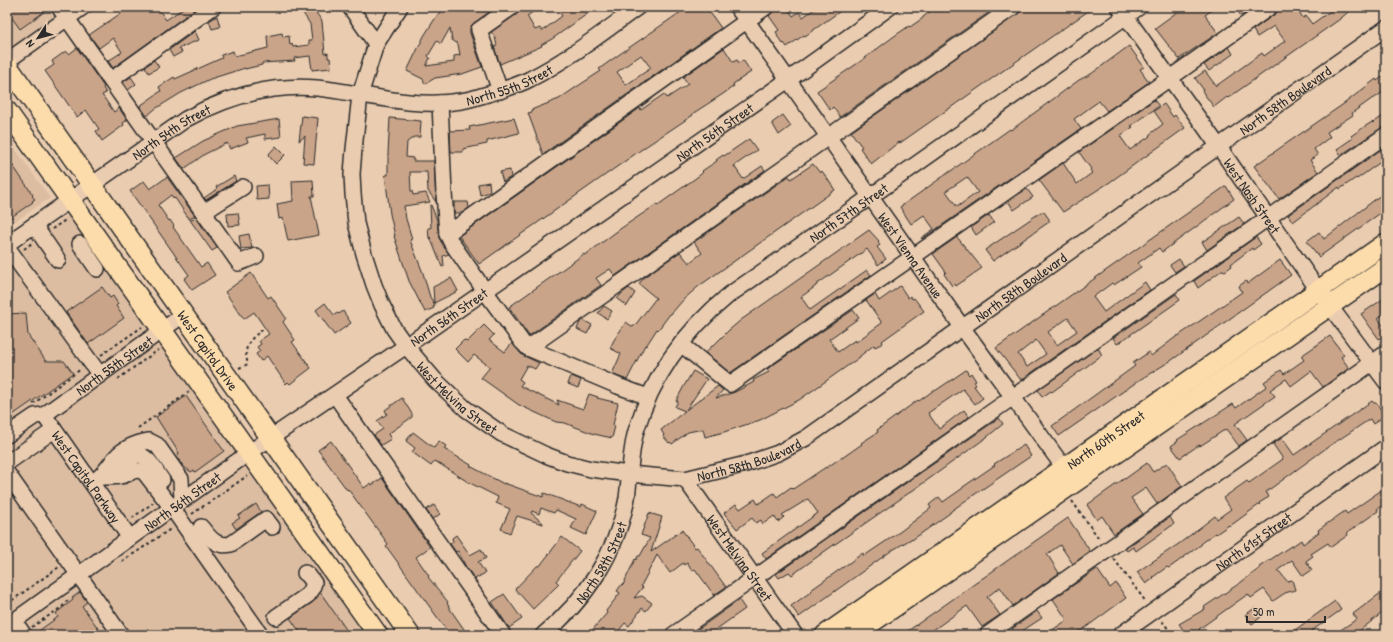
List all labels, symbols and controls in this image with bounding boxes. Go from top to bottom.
north arrow [18,18,58,58]
text: N [22,37,37,50]
street label: North 55th Street [464,59,556,109]
street label: North 58th Boulevard [1235,60,1335,139]
street label: North 56th Street [672,98,757,165]
street label: North 54th Street [128,99,213,164]
street label: West Nash Street [1220,154,1285,237]
street label: North 57th Street [805,178,891,246]
street label: West Vienna Avenue [874,208,948,302]
street label: North 58th Boulevard [970,247,1070,326]
street label: North 56th Street [406,283,491,350]
street label: West Capitol Drive [174,306,244,394]
street label: North 55th Street [71,330,156,399]
street label: West Melvina Street [413,357,502,438]
street label: North 60th Street [1063,405,1148,473]
street label: West Capitol Parkway [48,426,126,527]
street label: North 58th Boulevard [695,433,804,485]
street label: North 56th Street [139,467,224,535]
street label: North 61st Street [1211,507,1295,574]
street label: West Melvina Street [703,510,778,605]
street label: North 58th Street [570,519,630,607]
scale bar [1247,598,1325,624]
text: 50 m [1253,603,1274,620]

